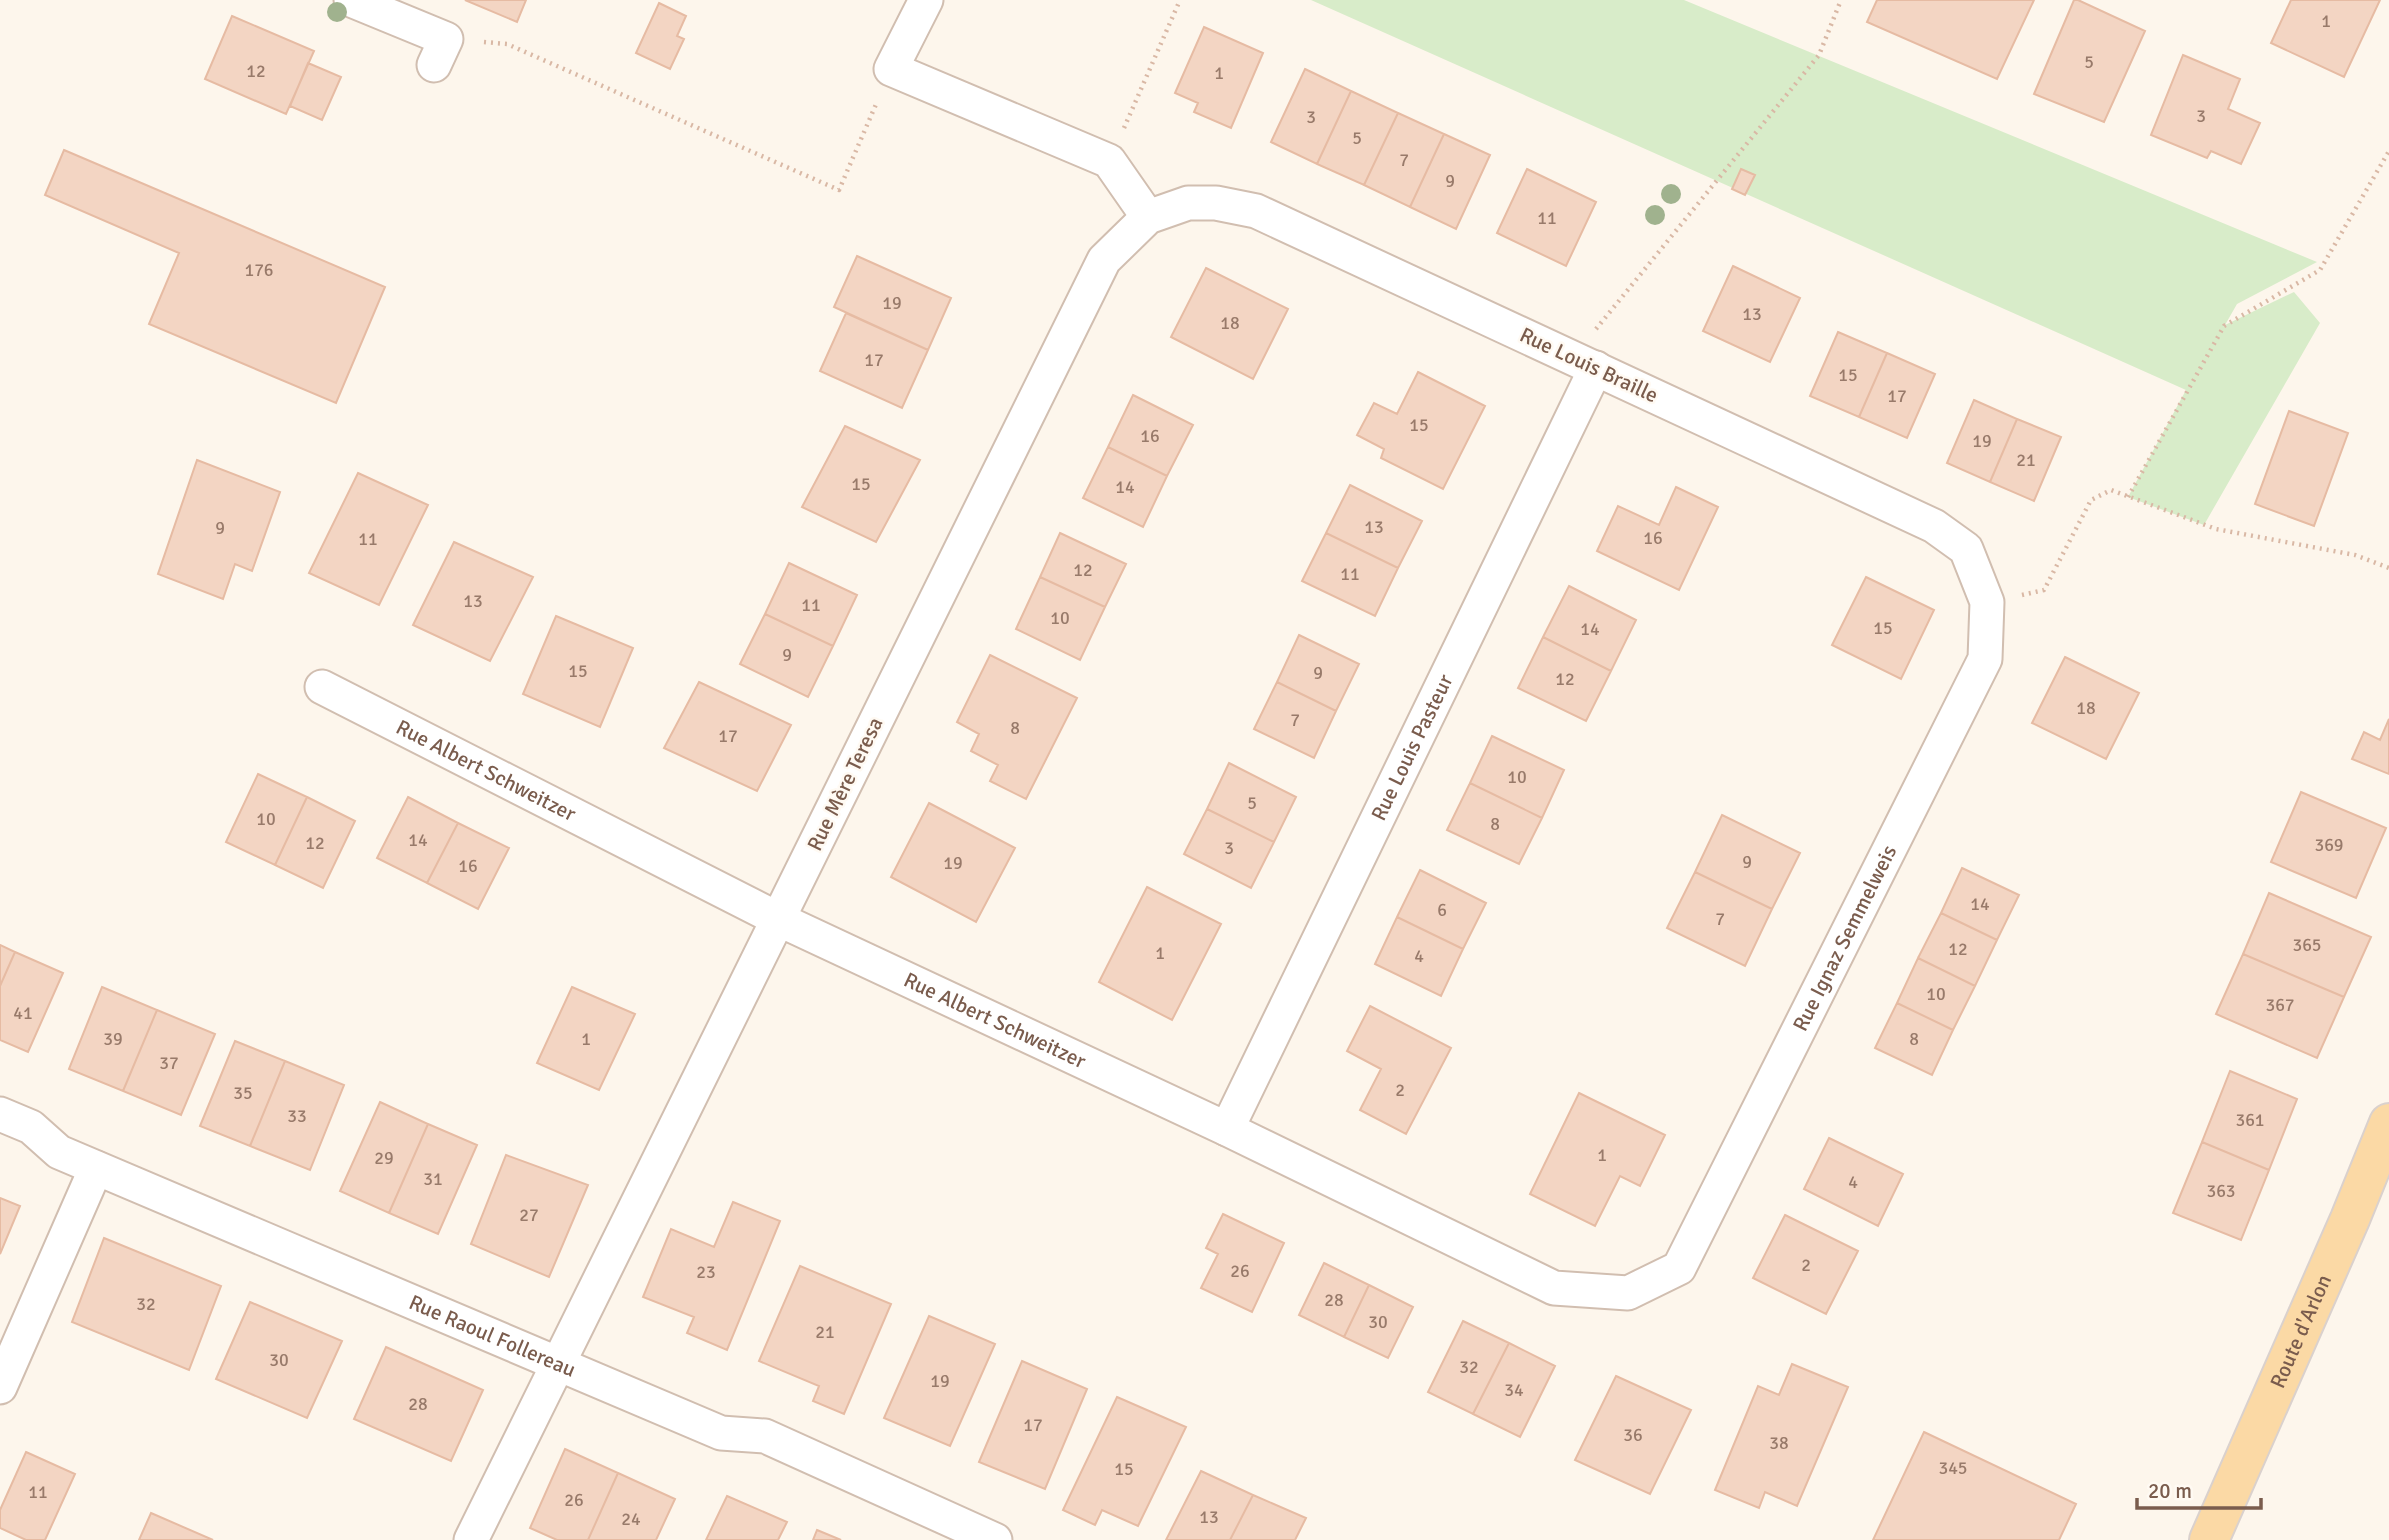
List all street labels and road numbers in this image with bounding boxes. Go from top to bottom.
street label: Rue Louis Braille [1516,322,1662,408]
street label: Rue Louis Pasteur [1366,670,1459,825]
street label: Rue Mère Teresa [801,713,889,855]
street label: Rue Albert Schweitzer [392,714,580,827]
street label: Rue Ignaz Semmelweis [1787,841,1902,1035]
street label: Rue Albert Schweitzer [900,967,1090,1074]
street label: Route d'Arlon [2264,1270,2337,1392]
street label: Rue Raoul Follereau [405,1289,580,1383]

